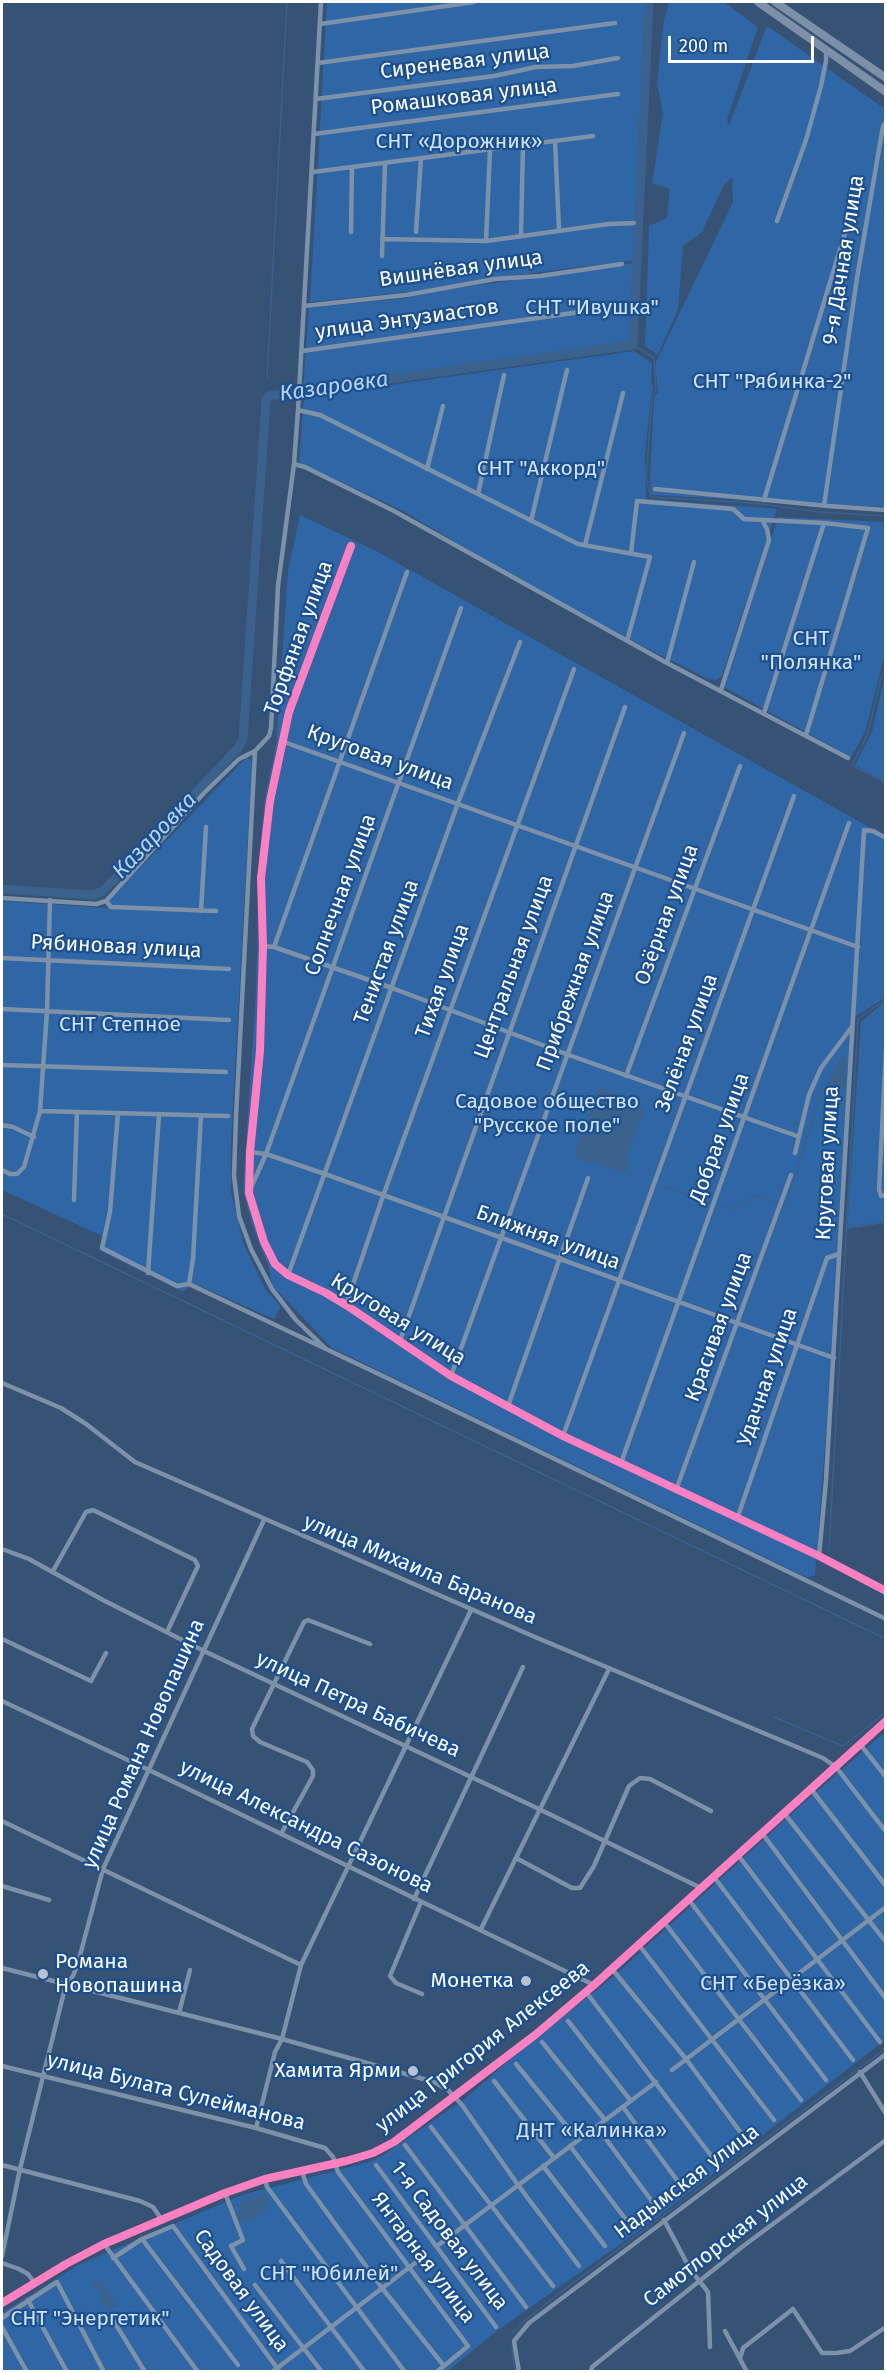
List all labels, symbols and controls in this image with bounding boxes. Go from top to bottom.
scale bar [671,24,816,62]
text: 200 m [679,35,728,57]
street label: Сиреневая улица [379,39,551,85]
street label: Ромашковая улица [369,73,559,121]
park label: СНТ «Дорожник» [375,129,543,155]
street label: 9-я Дачная улица [818,173,870,347]
street label: Вишнёвая улица [378,245,544,293]
street label: улица Энтузиастов [314,295,500,345]
park label: СНТ "Ивушка" [525,295,659,321]
water label: Казаровка [278,366,390,408]
park label: СНТ "Рябинка-2" [693,369,851,395]
park label: СНТ "Аккорд" [477,456,605,482]
street label: Торфяная улица [259,557,339,719]
park label: СНТ "Полянка" [761,626,861,676]
street label: Круговая улица [303,720,457,796]
water label: Казаровка [107,787,203,885]
street label: Солнечная улица [300,811,382,979]
street label: Озёрная улица [630,841,704,989]
street label: Центральная улица [469,872,559,1062]
street label: Тенистая улица [349,876,425,1028]
street label: Прибрежная улица [532,888,620,1074]
street label: Тихая улица [411,920,475,1042]
street label: Рябиновая улица [30,930,202,964]
street label: Зелёная улица [650,970,724,1116]
park label: СНТ Степное [59,1012,181,1038]
street label: Добрая улица [685,1070,755,1206]
street label: Круговая улица [811,1085,845,1241]
park label: Садовое общество "Русское поле" [455,1089,639,1139]
street label: Ближняя улица [473,1200,623,1276]
street label: Красивая улица [680,1249,758,1405]
street label: Круговая улица [326,1268,470,1372]
street label: Удачная улица [733,1305,803,1449]
street label: улица Михаила Баранова [300,1509,540,1631]
street label: улица Романа Новопашина [77,1615,211,1873]
street label: улица Петра Бабичева [252,1647,464,1763]
street label: улица Александра Сазонова [175,1755,437,1899]
place label: Романа Новопашина [55,1949,183,1999]
street label: улица Григория Алексеева [371,1956,595,2138]
marker: Романа Новопашина [36,1967,50,1981]
place label: Монетка [431,1968,514,1994]
park label: СНТ «Берёзка» [700,1971,846,1997]
marker: Монетка [519,1974,533,1988]
street label: улица Булата Сулейманова [44,2048,308,2136]
place label: Хамита Ярми [274,2058,401,2084]
marker: Хамита Ярми [406,2064,420,2078]
park label: ДНТ «Калинка» [517,2118,667,2144]
street label: Надымская улица [610,2119,764,2245]
street label: 1-я Садовая улица [385,2157,513,2315]
street label: Самотлорская улица [639,2169,813,2313]
street label: Янтарная улица [366,2188,480,2328]
street label: Садовая улица [188,2225,294,2357]
park label: СНТ "Юбилей" [260,2261,398,2287]
park label: СНТ "Энергетик" [10,2306,170,2332]

